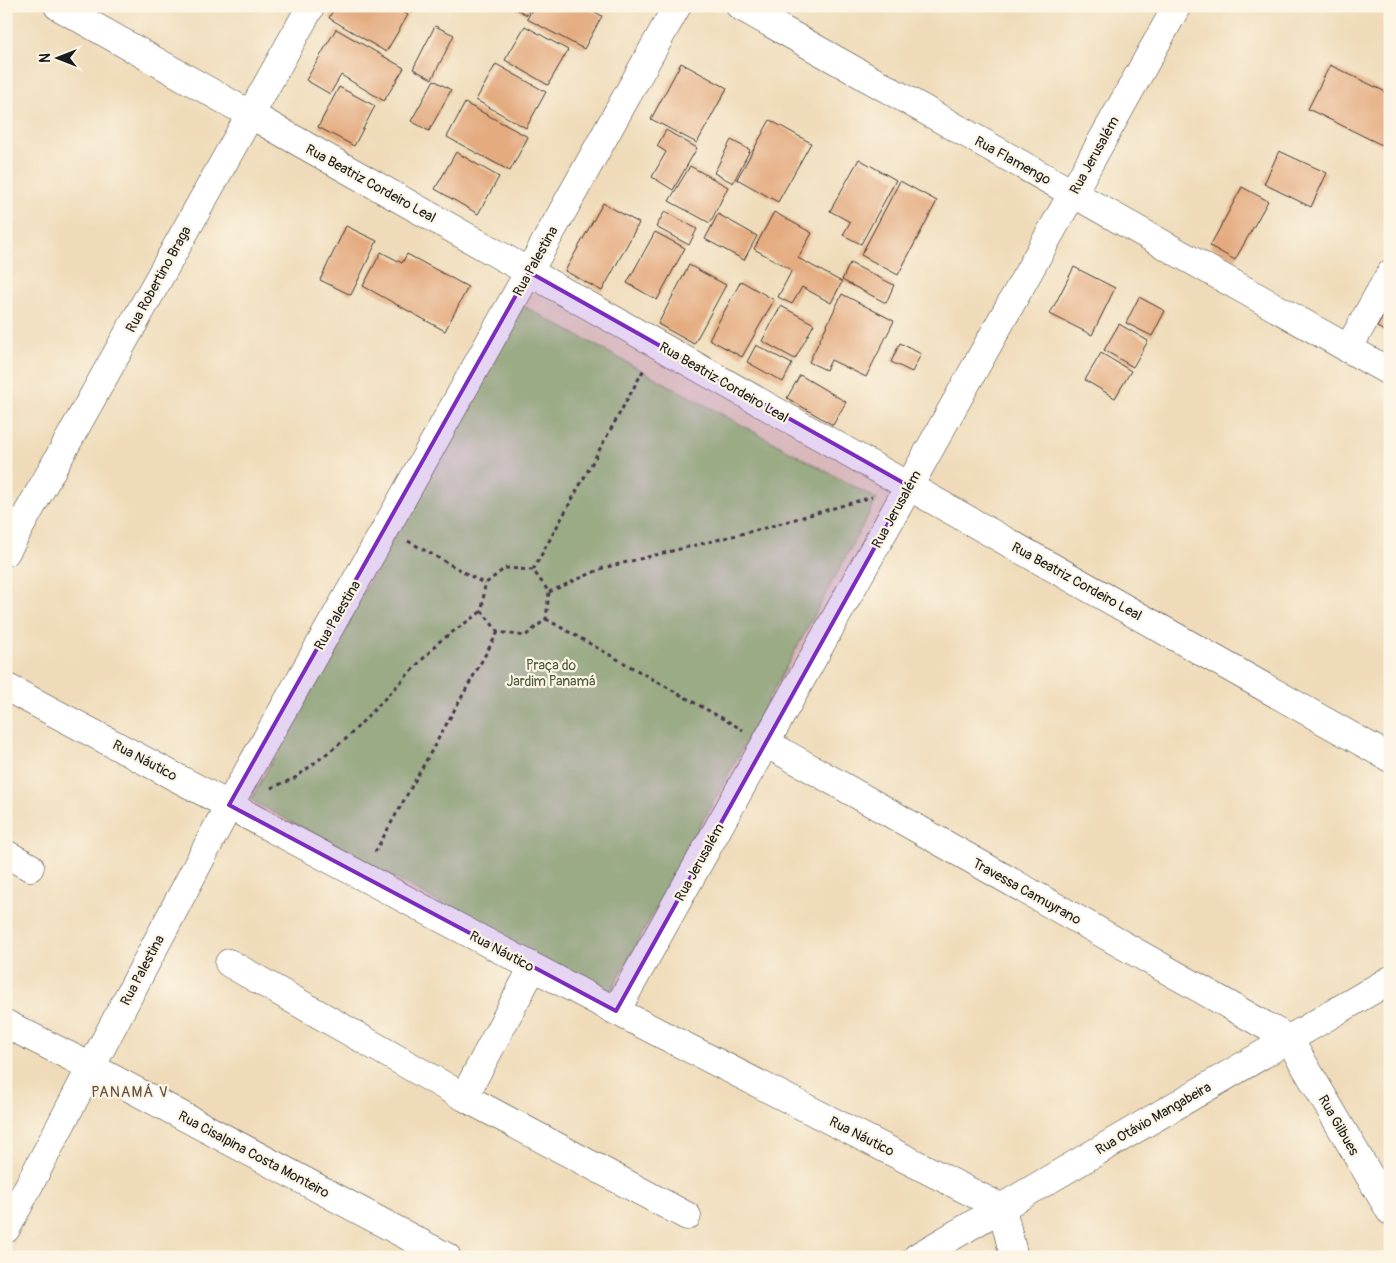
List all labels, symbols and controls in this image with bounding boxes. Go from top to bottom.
north arrow [32,32,82,82]
text: N [37,53,54,63]
street label: Rua Jerusalém [1066,113,1123,197]
street label: Rua Flamengo [972,133,1054,189]
street label: Rua Beatriz Cordeiro Leal [303,141,439,226]
street label: Rua Robertino Braga [122,223,195,335]
street label: Rua Palestina [509,223,562,299]
street label: Rua Beatriz Cordeiro Leal [656,339,791,426]
street label: Rua Jerusalém [868,467,925,551]
street label: Rua Beatriz Cordeiro Leal [1009,539,1145,624]
street label: Rua Palestina [311,578,364,653]
park label: Praça do Jardim Panamá [506,657,596,690]
street label: Rua Náutico [110,736,180,785]
street label: Rua Jerusalém [671,820,728,904]
street label: Travessa Camuyrano [969,855,1084,929]
street label: Rua Náutico [467,927,537,976]
street label: Rua Palestina [117,932,168,1008]
street label: Rua Otávio Mangabeira [1092,1078,1214,1158]
district label: PANAMÁ V [91,1083,169,1102]
street label: Rua Gilbues [1314,1092,1363,1159]
street label: Rua Cisalpina Costa Monteiro [175,1107,333,1202]
street label: Rua Náutico [826,1113,897,1160]

